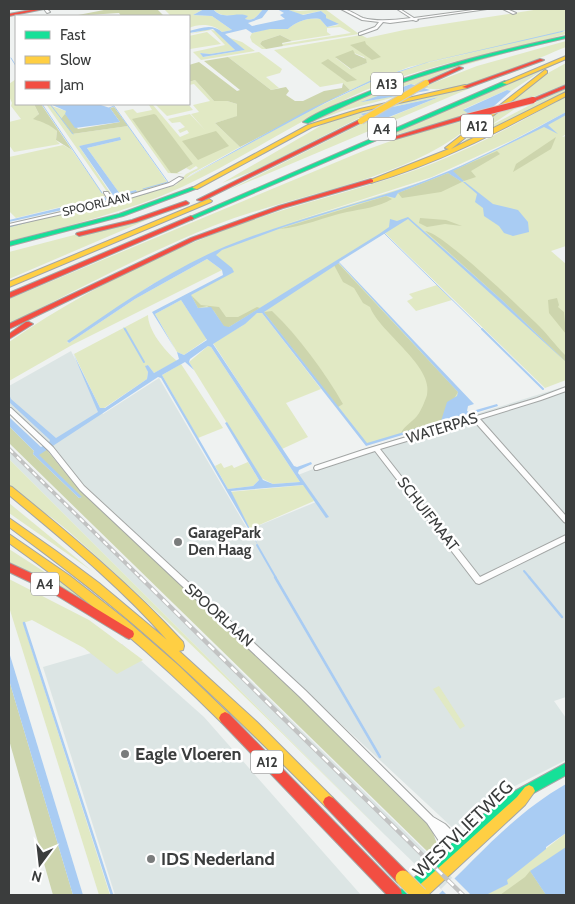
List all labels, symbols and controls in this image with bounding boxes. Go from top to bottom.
legend [15,15,190,105]
text: Fast [60,26,85,44]
text: Slow [60,51,91,69]
road number: A13 [371,72,403,96]
text: Jam [59,76,84,94]
road number: A12 [461,114,493,138]
road number: A4 [368,118,396,140]
street label: SPOORLAAN [61,189,131,219]
street label: WATERPAS [404,409,480,447]
street label: SCHUIFMAAT [394,474,462,554]
place label: GaragePark Den Haag [188,524,262,559]
marker: GaragePark Den Haag [172,536,184,548]
road number: A4 [31,572,59,596]
street label: SPOORLAAN [181,580,257,650]
place label: Eagle Vloeren [135,743,241,765]
marker: Eagle Vloeren [119,748,131,760]
road number: A12 [251,750,283,774]
street label: WESTVLIETWEG [409,776,517,882]
north arrow [15,839,65,889]
place label: IDS Nederland [161,848,275,870]
marker: IDS Nederland [145,853,157,865]
text: N [30,867,44,887]

